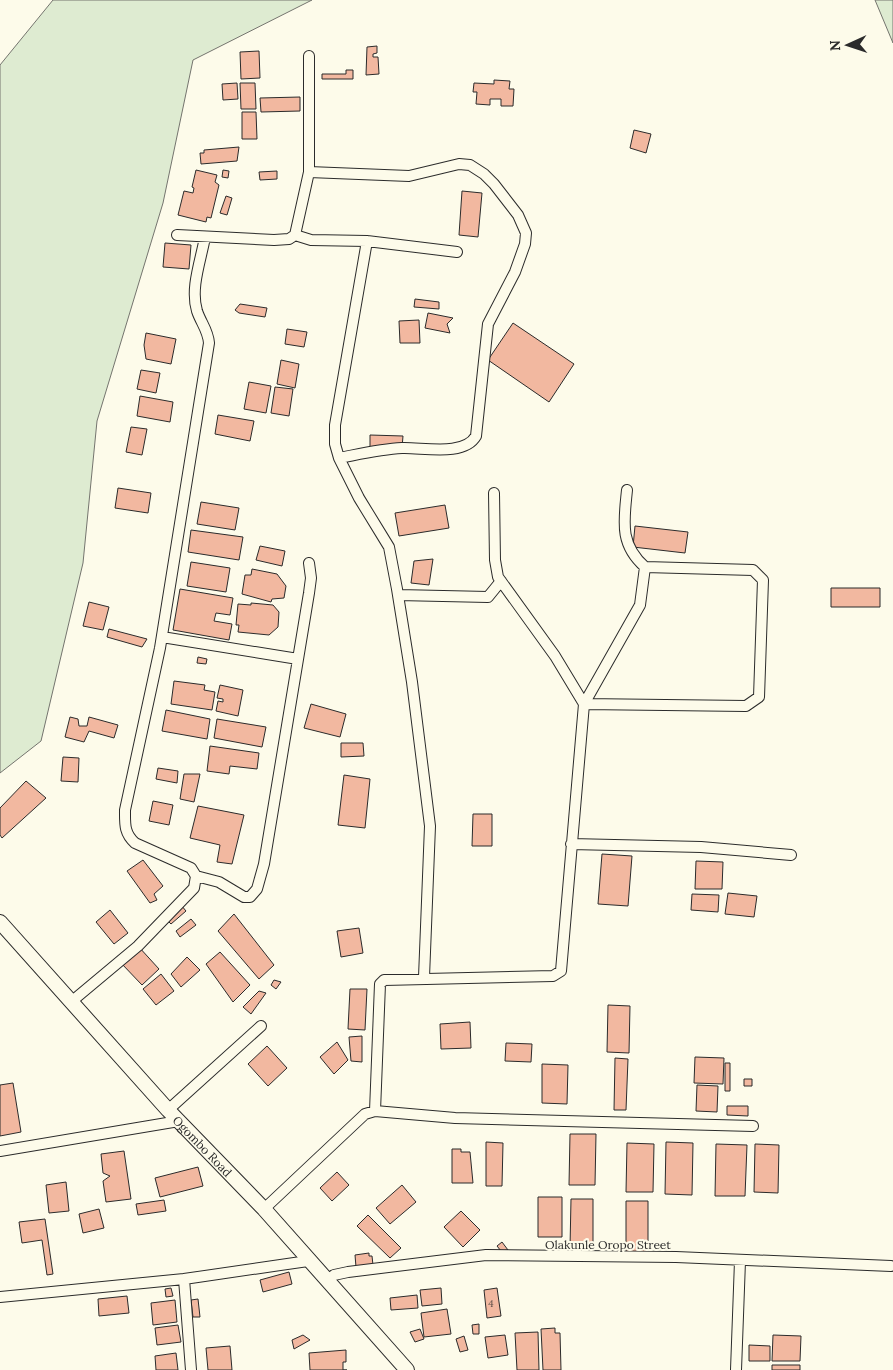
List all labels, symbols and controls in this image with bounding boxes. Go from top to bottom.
north arrow [823,20,873,70]
text: N [826,40,844,52]
street label: Ogombo Road [170,1112,236,1179]
street label: Olakunle Oropo Street [545,1237,671,1252]
house number: 4 [488,1297,494,1310]

